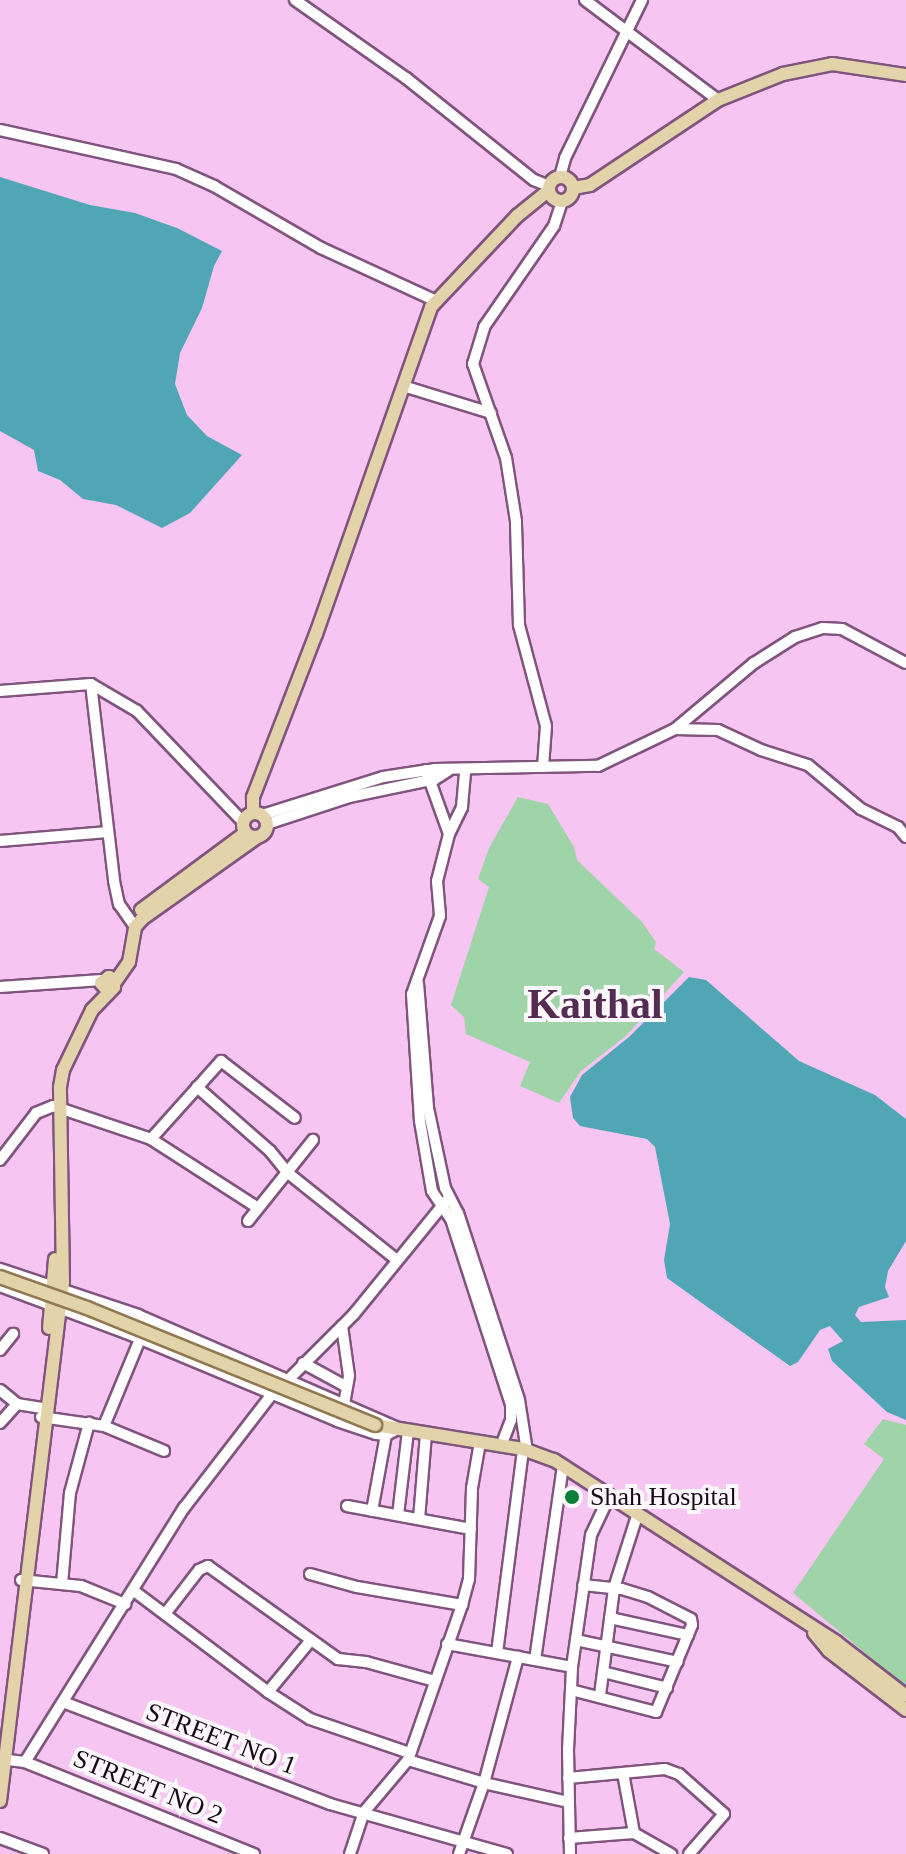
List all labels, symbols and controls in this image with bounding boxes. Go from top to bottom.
district label: Kaithal [527,979,663,1029]
place label: Shah Hospital [590,1481,737,1513]
marker: Shah Hospital [561,1486,583,1508]
street label: STREET NO 1 [141,1696,301,1782]
street label: STREET NO 2 [68,1743,228,1831]

